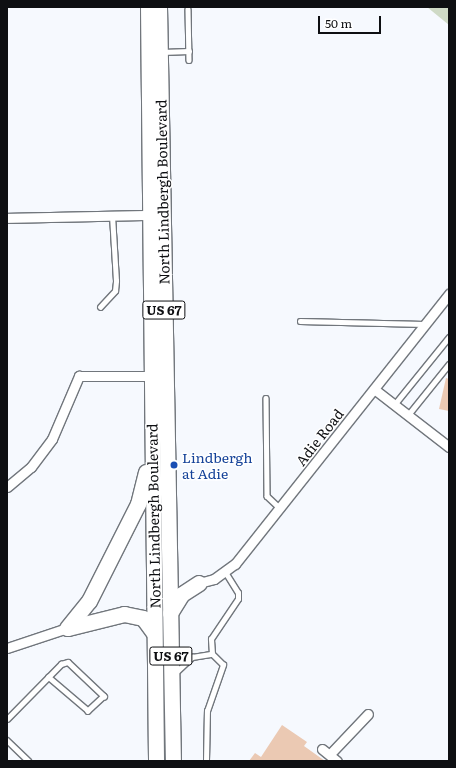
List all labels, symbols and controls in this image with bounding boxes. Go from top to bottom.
scale bar [320,8,383,34]
text: 50 m [325,14,352,32]
street label: North Lindbergh Boulevard [152,99,172,285]
road number: US 67 [142,299,186,321]
street label: Adie Road [292,405,346,469]
street label: North Lindbergh Boulevard [143,423,163,609]
place label: Lindbergh at Adie [182,449,253,482]
marker: Lindbergh at Adie [169,460,179,470]
road number: US 67 [149,645,193,667]

